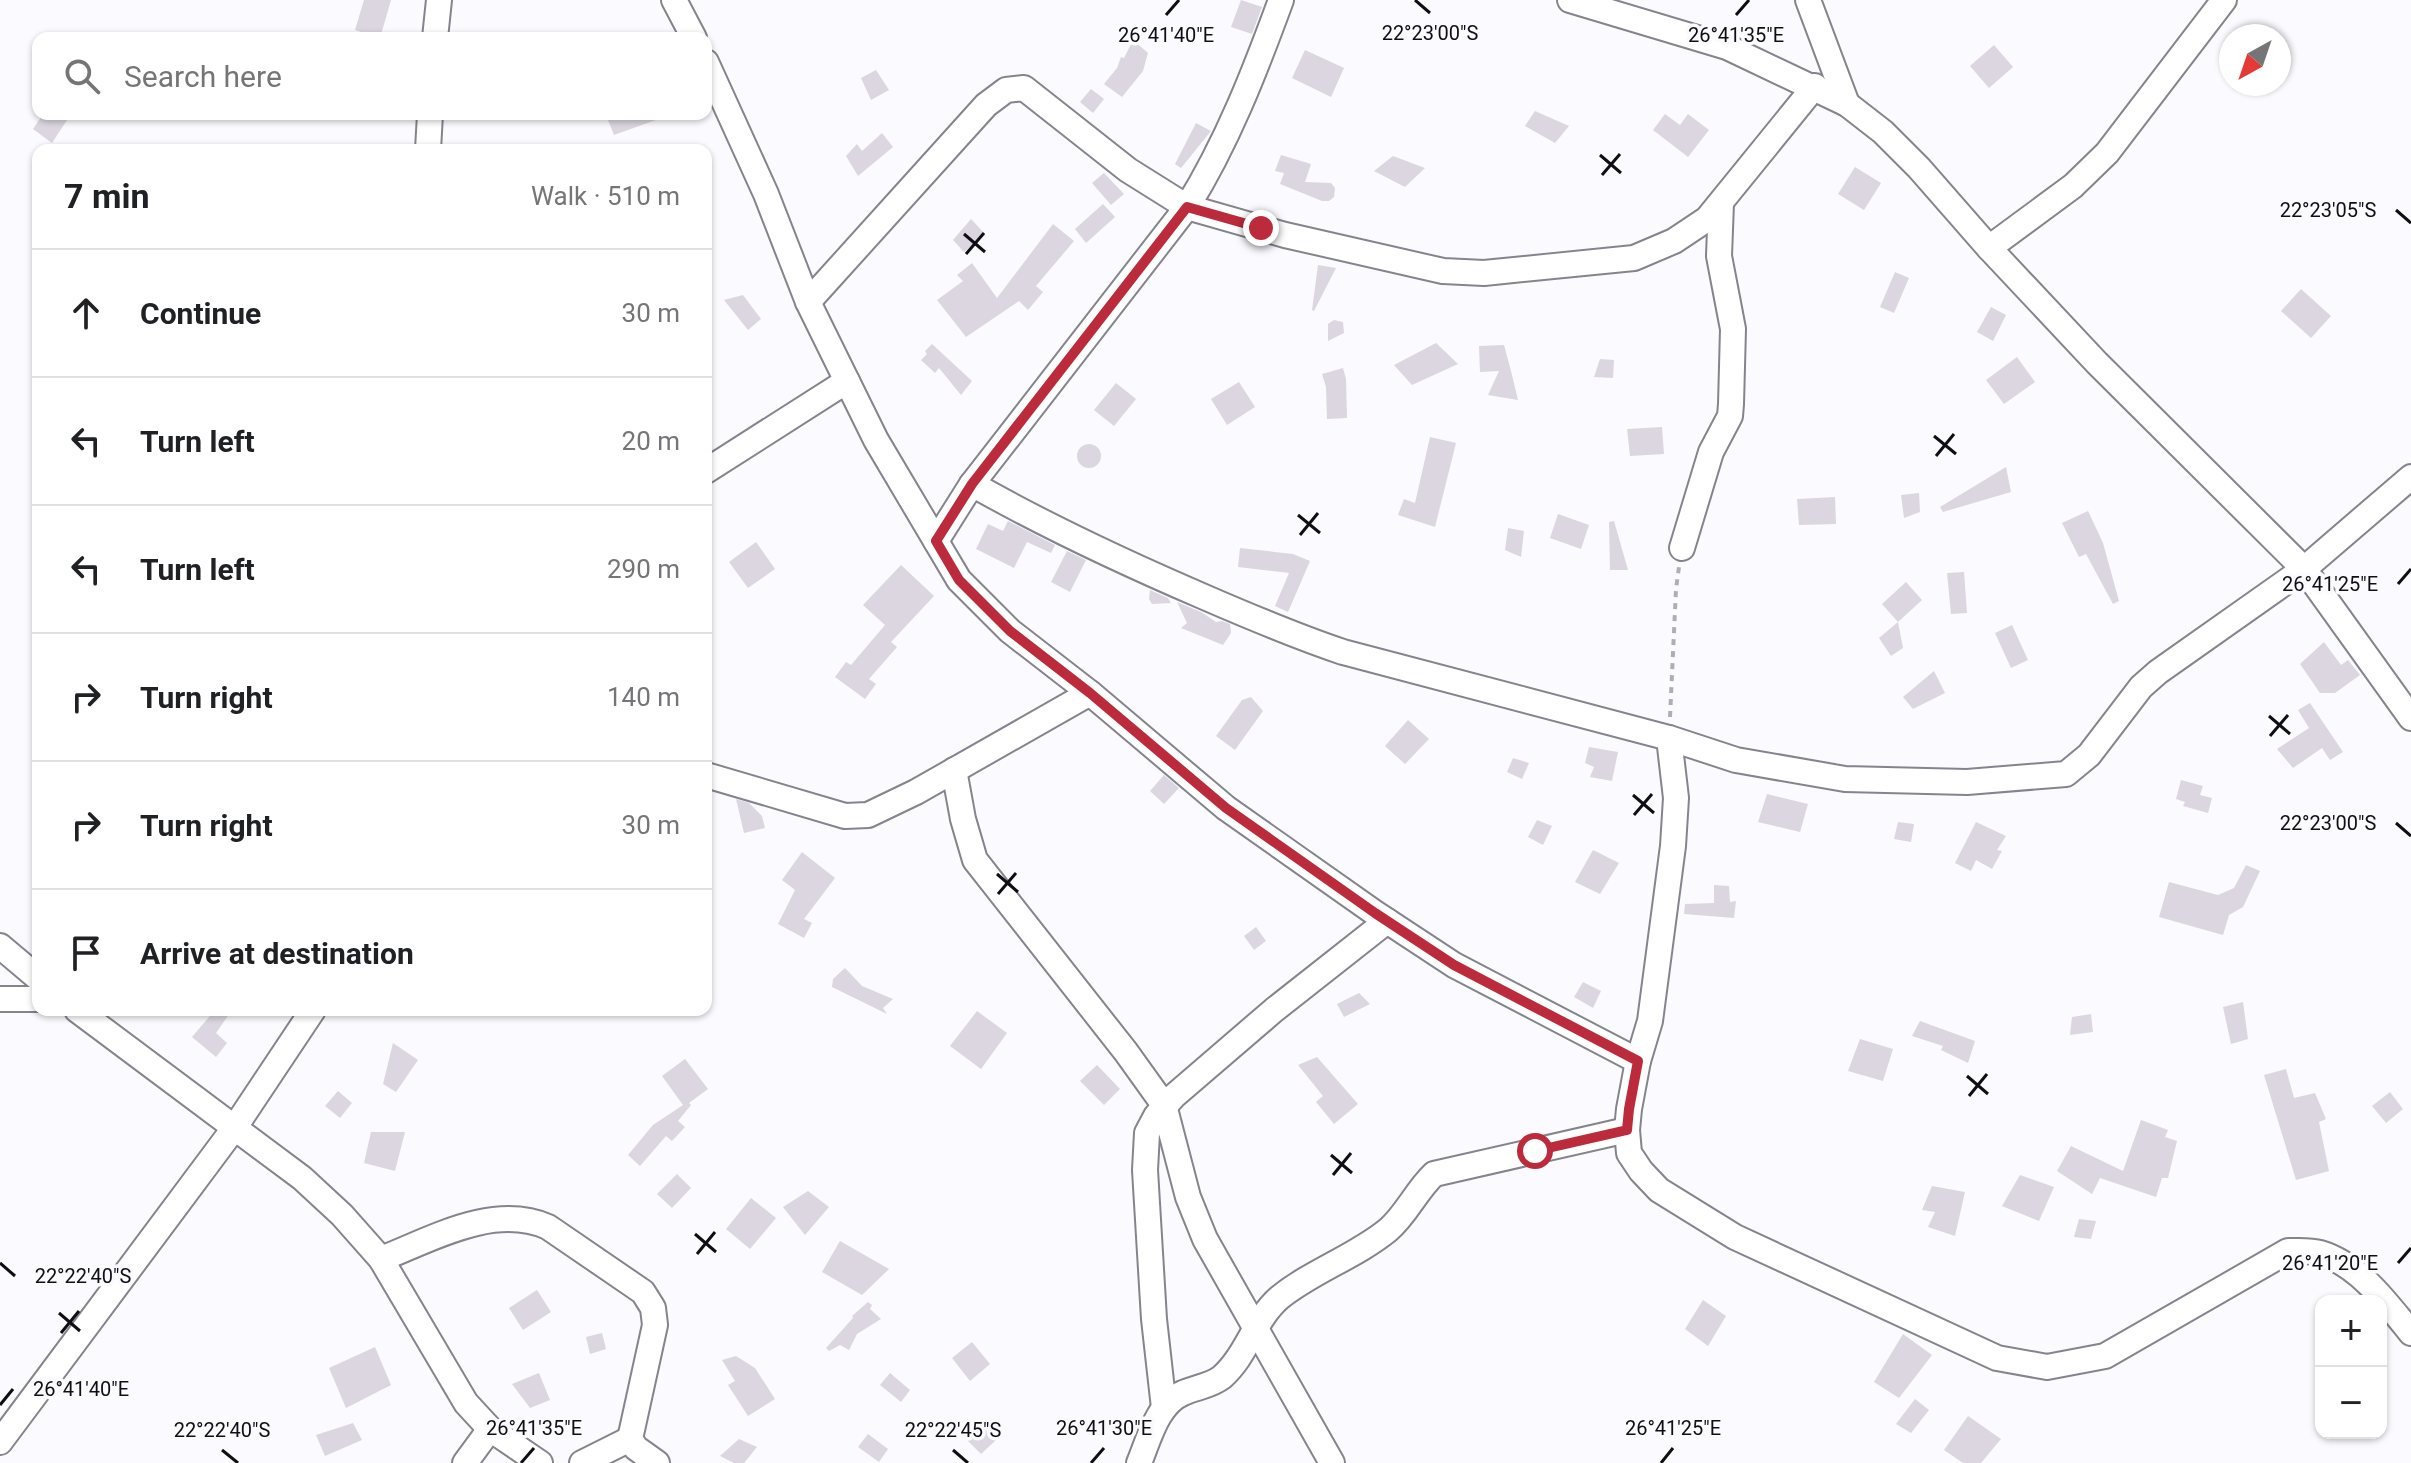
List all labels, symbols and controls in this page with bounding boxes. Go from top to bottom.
text: 22°23'00"S [1382,21,1478,45]
text: 26°41'40"E [1118,23,1214,47]
text: 26°41'35"E [1688,23,1784,47]
north arrow [2219,24,2291,96]
search box [32,32,712,120]
icon: search [60,54,104,98]
text: Search here [124,59,282,94]
text: 7 min [64,176,149,216]
text: Walk · 510 m [531,181,680,211]
text: 22°23'05"S [2280,198,2376,222]
route end [1243,210,1279,246]
icon: ahead [64,291,108,335]
text: Continue [140,296,261,331]
text: 30 m [622,298,680,328]
icon: left [64,419,108,463]
text: Turn left [140,424,255,459]
text: 20 m [622,426,680,456]
icon: left [64,547,108,591]
text: Turn left [140,552,255,587]
text: 290 m [607,554,680,584]
text: 26°41'25"E [2282,572,2378,596]
icon: right [64,675,108,719]
text: Turn right [140,680,273,715]
text: 140 m [607,682,680,712]
icon: right [64,803,108,847]
text: Turn right [140,808,273,843]
text: 30 m [622,810,680,840]
text: 22°23'00"S [2280,811,2376,835]
icon: arrive [64,931,108,975]
text: Arrive at destination [140,936,414,971]
route start [1517,1133,1553,1169]
text: 26°41'20"E [2282,1251,2378,1275]
text: 22°22'40"S [35,1264,131,1288]
map controls [2315,1295,2387,1439]
button: + [2315,1295,2387,1367]
button: − [2315,1367,2387,1439]
text: 26°41'40"E [33,1377,129,1401]
text: 26°41'35"E [486,1416,582,1440]
text: 26°41'30"E [1056,1416,1152,1440]
text: 26°41'25"E [1625,1416,1721,1440]
text: 22°22'40"S [174,1418,270,1442]
text: 22°22'45"S [905,1418,1001,1442]

